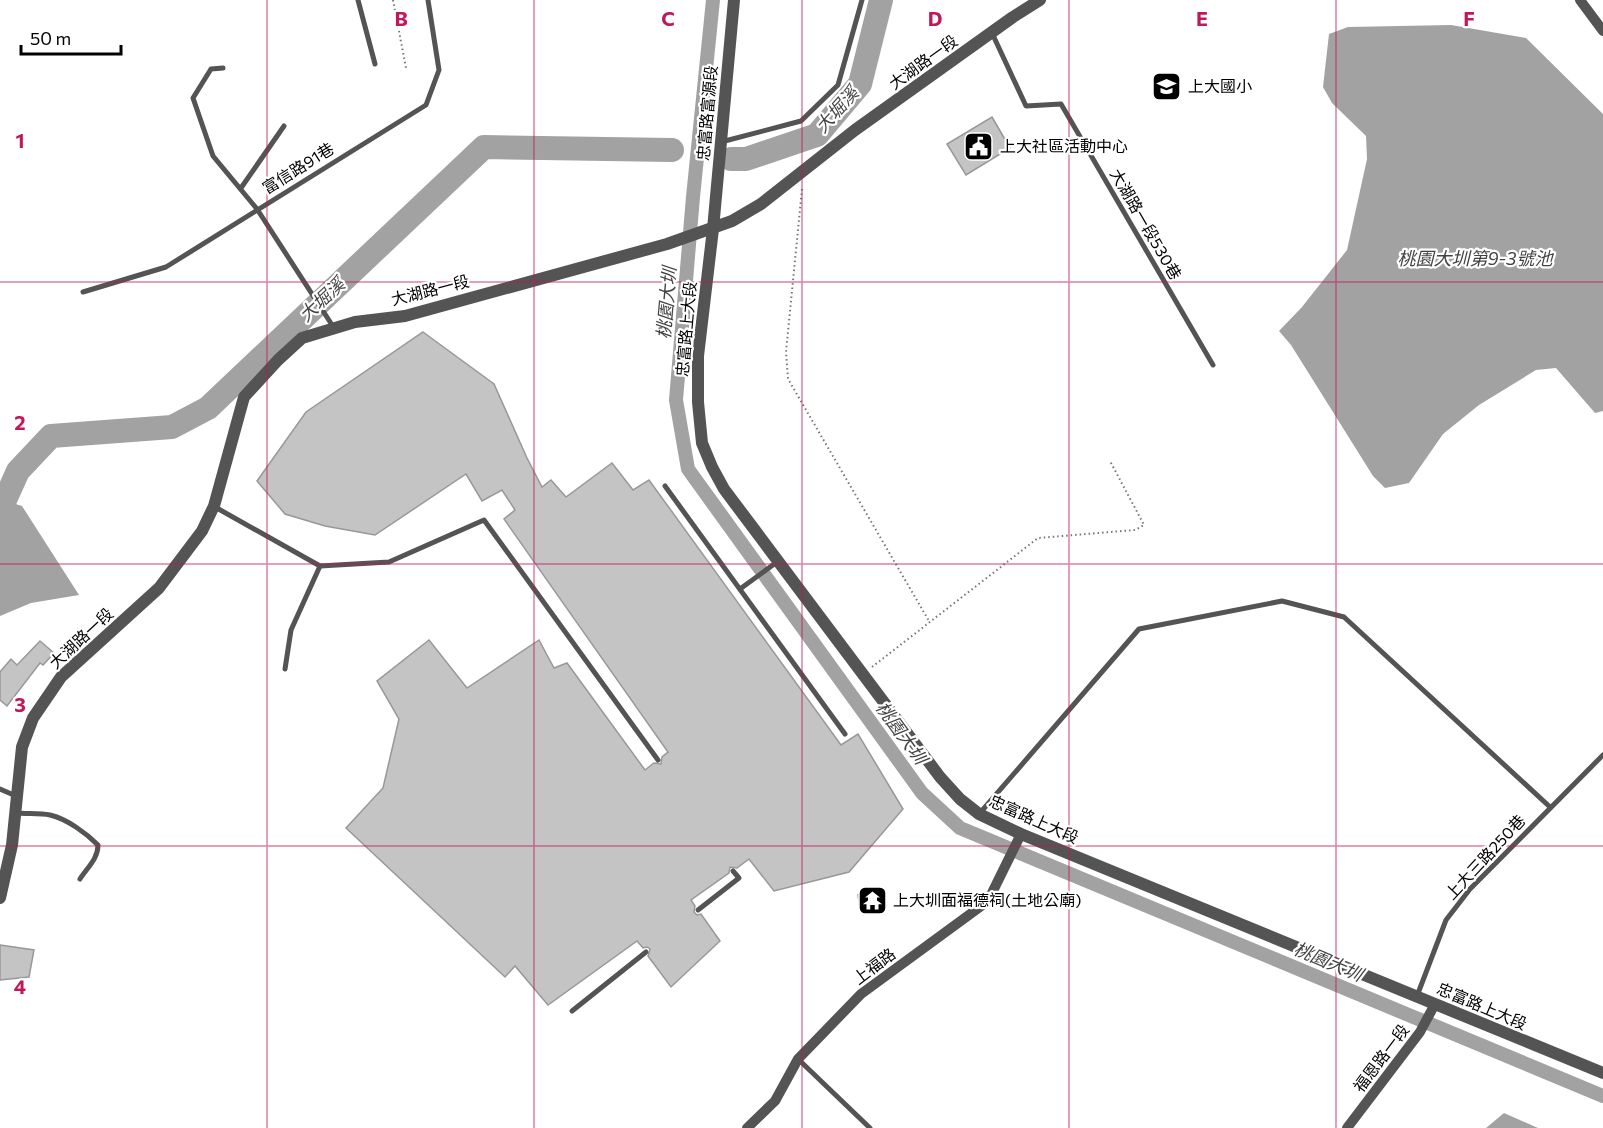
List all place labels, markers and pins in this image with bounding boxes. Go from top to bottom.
school or university icon: 上大國小 [1151,70,1183,102]
place label: 上大國小 [1188,76,1252,95]
public building icon: 上大社區活動中心 [963,130,995,162]
place label: 上大社區活動中心 [1000,136,1128,155]
temple icon: 上大圳面福德祠(土地公廟) [856,884,888,916]
place label: 上大圳面福德祠(土地公廟) [893,890,1081,909]

